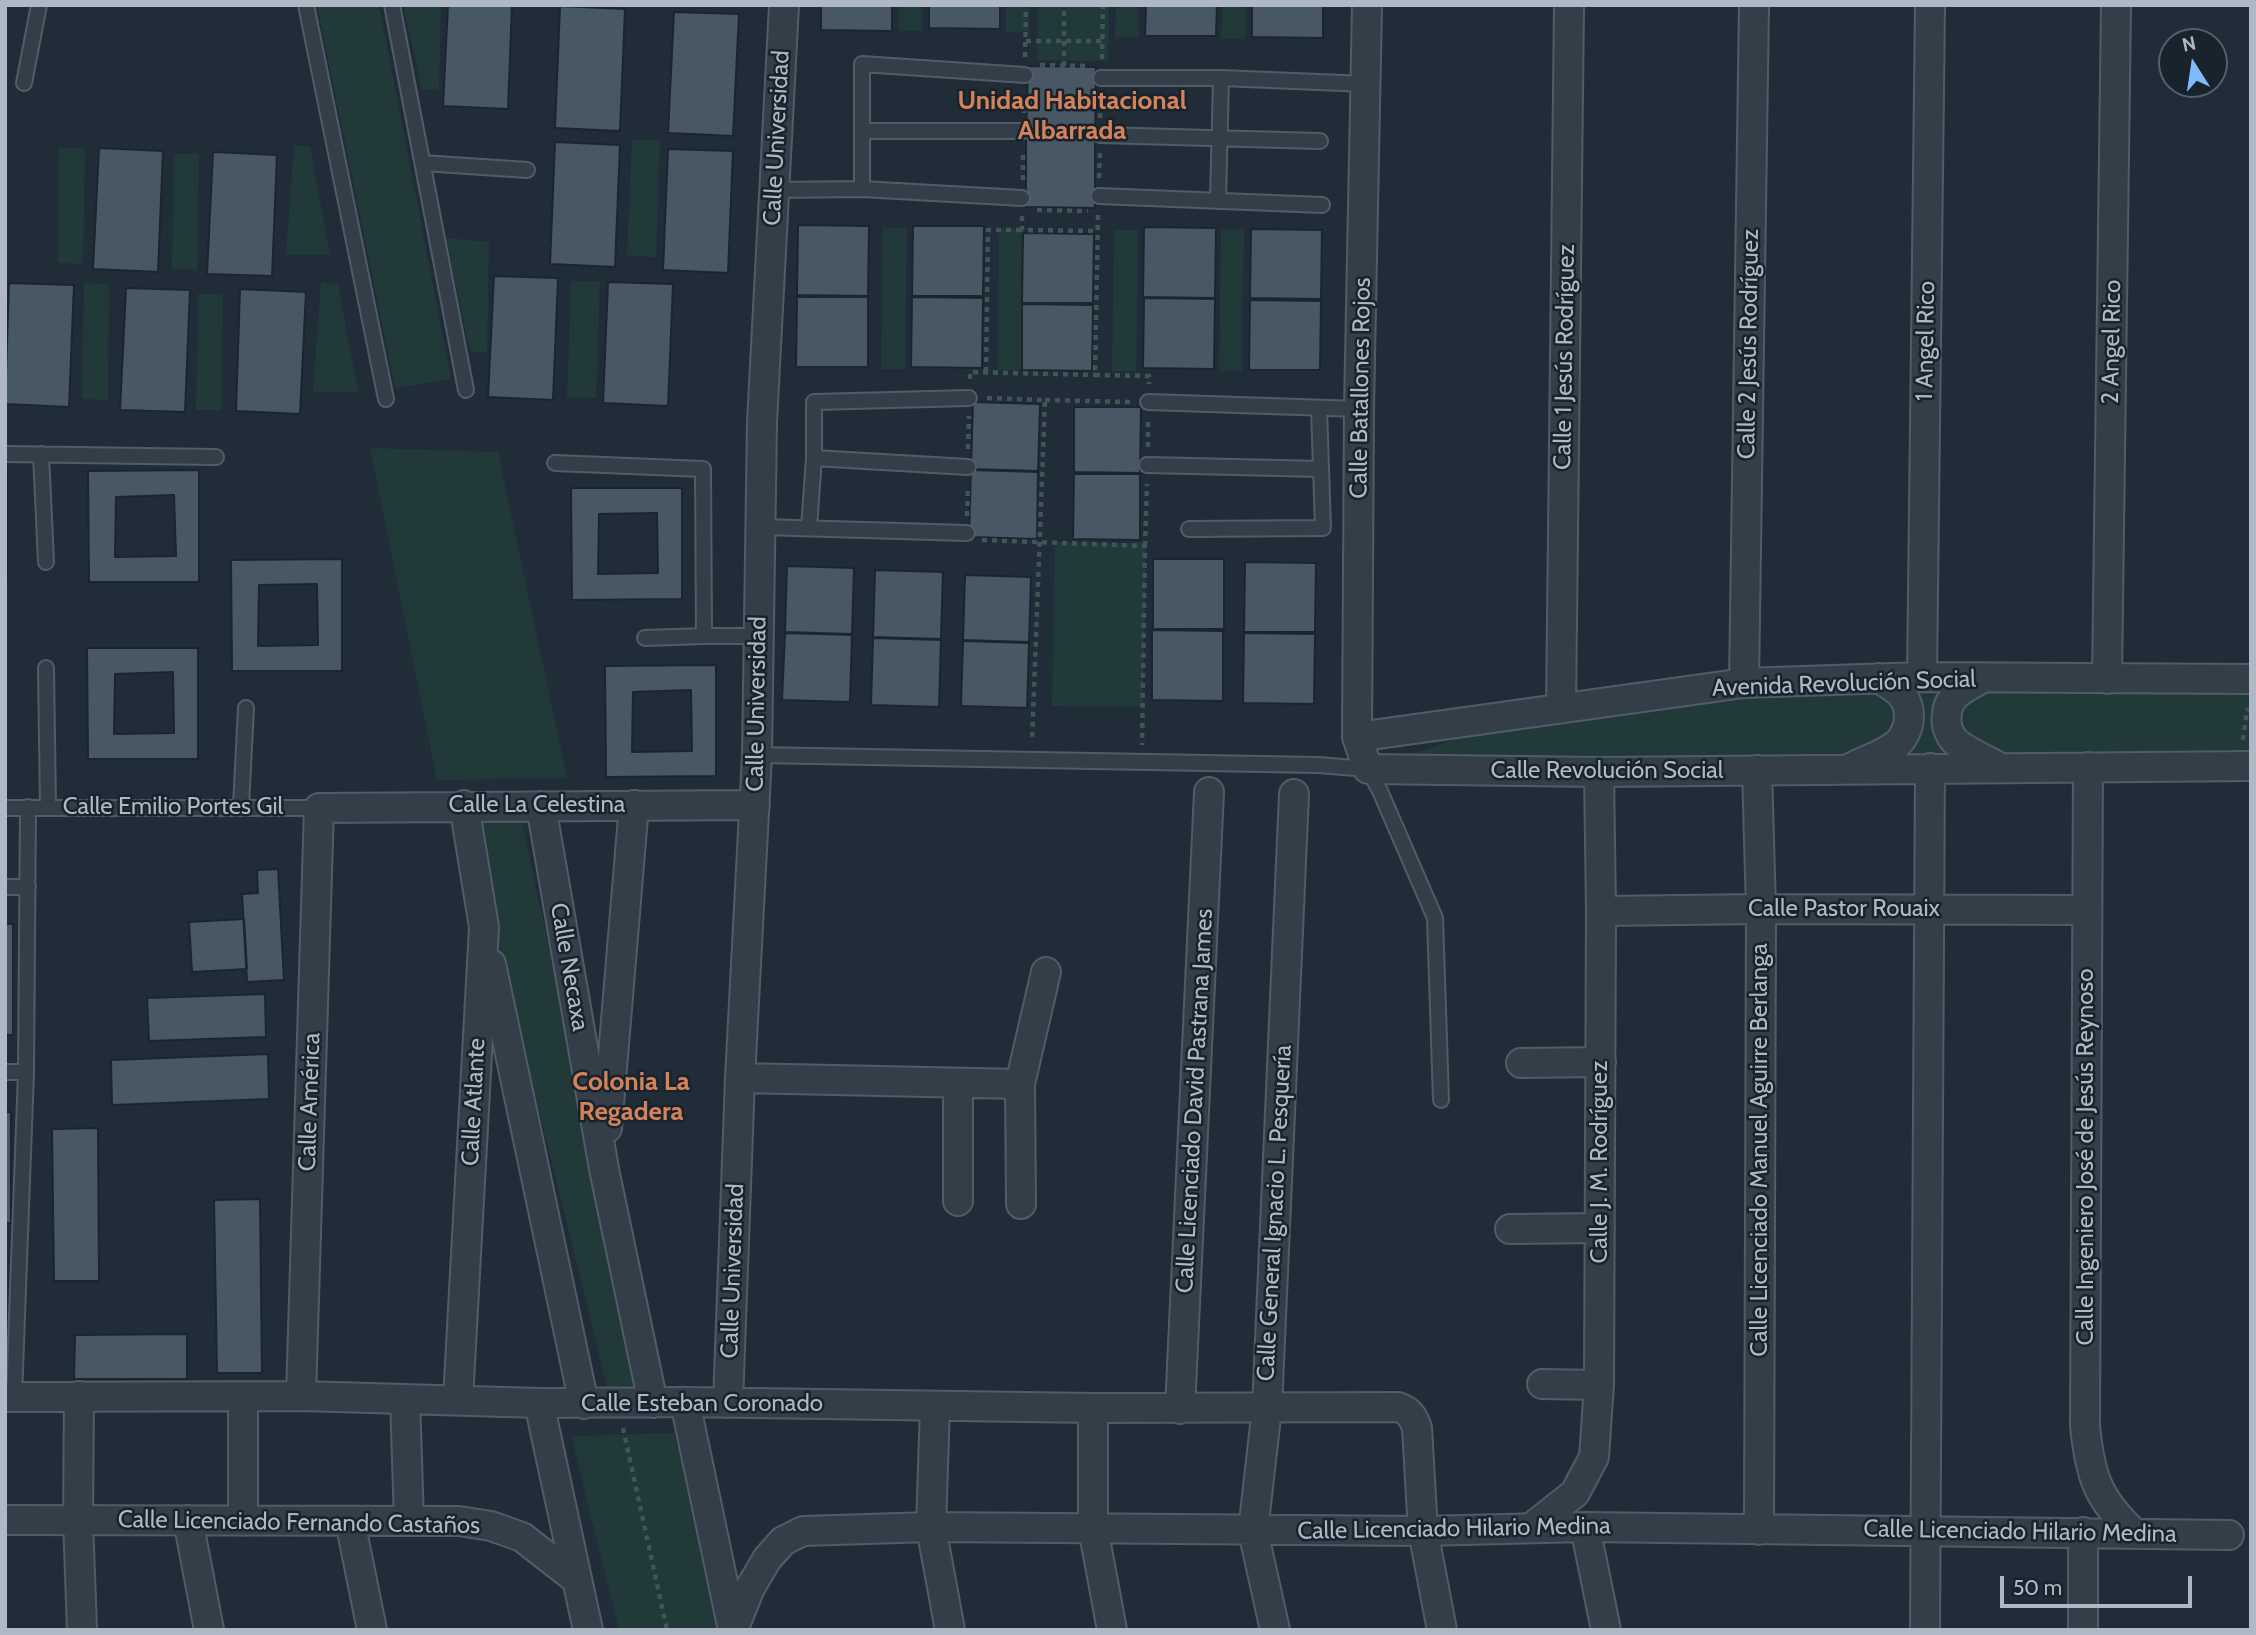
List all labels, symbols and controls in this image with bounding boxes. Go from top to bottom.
north arrow [2158,28,2228,98]
text: N [2180,31,2198,57]
street label: Calle Universidad [758,50,796,226]
district label: Unidad Habitacional Albarrada [957,85,1187,146]
street label: Calle 2 Jesús Rodríguez [1733,229,1765,459]
street label: Calle 1 Jesús Rodríguez [1549,244,1581,470]
street label: Calle Batallones Rojos [1345,277,1377,499]
street label: 2 Angel Rico [2097,279,2127,405]
street label: 1 Angel Rico [1911,281,1941,401]
street label: Calle Universidad [741,616,773,792]
street label: Avenida Revolución Social [1711,665,1977,703]
street label: Calle Revolución Social [1491,757,1723,785]
street label: Calle La Celestina [449,791,625,819]
street label: Calle Emilio Portes Gil [63,793,283,821]
street label: Calle Pastor Rouaix [1748,895,1940,923]
street label: Calle Necaxa [544,901,594,1033]
street label: Calle Licenciado David Pastrana James [1171,908,1219,1294]
street label: Calle Licenciado Manuel Aguirre Berlanga [1746,943,1774,1357]
street label: Calle Ingeniero José de Jesús Reynoso [2072,968,2100,1346]
street label: Calle América [293,1032,327,1172]
street label: Calle Atlante [456,1037,492,1167]
street label: Calle General Ignacio L. Pesquería [1252,1044,1298,1382]
street label: Calle J. M. Rodríguez [1586,1061,1614,1263]
district label: Colonia La Regadera [572,1066,690,1128]
street label: Calle Universidad [716,1183,750,1359]
street label: Calle Esteban Coronado [581,1390,823,1418]
street label: Calle Licenciado Fernando Castaños [118,1505,480,1541]
street label: Calle Licenciado Hilario Medina [1297,1512,1611,1546]
street label: Calle Licenciado Hilario Medina [1863,1515,2177,1549]
scale bar [2004,1562,2196,1606]
text: 50 m [2013,1575,2062,1600]

